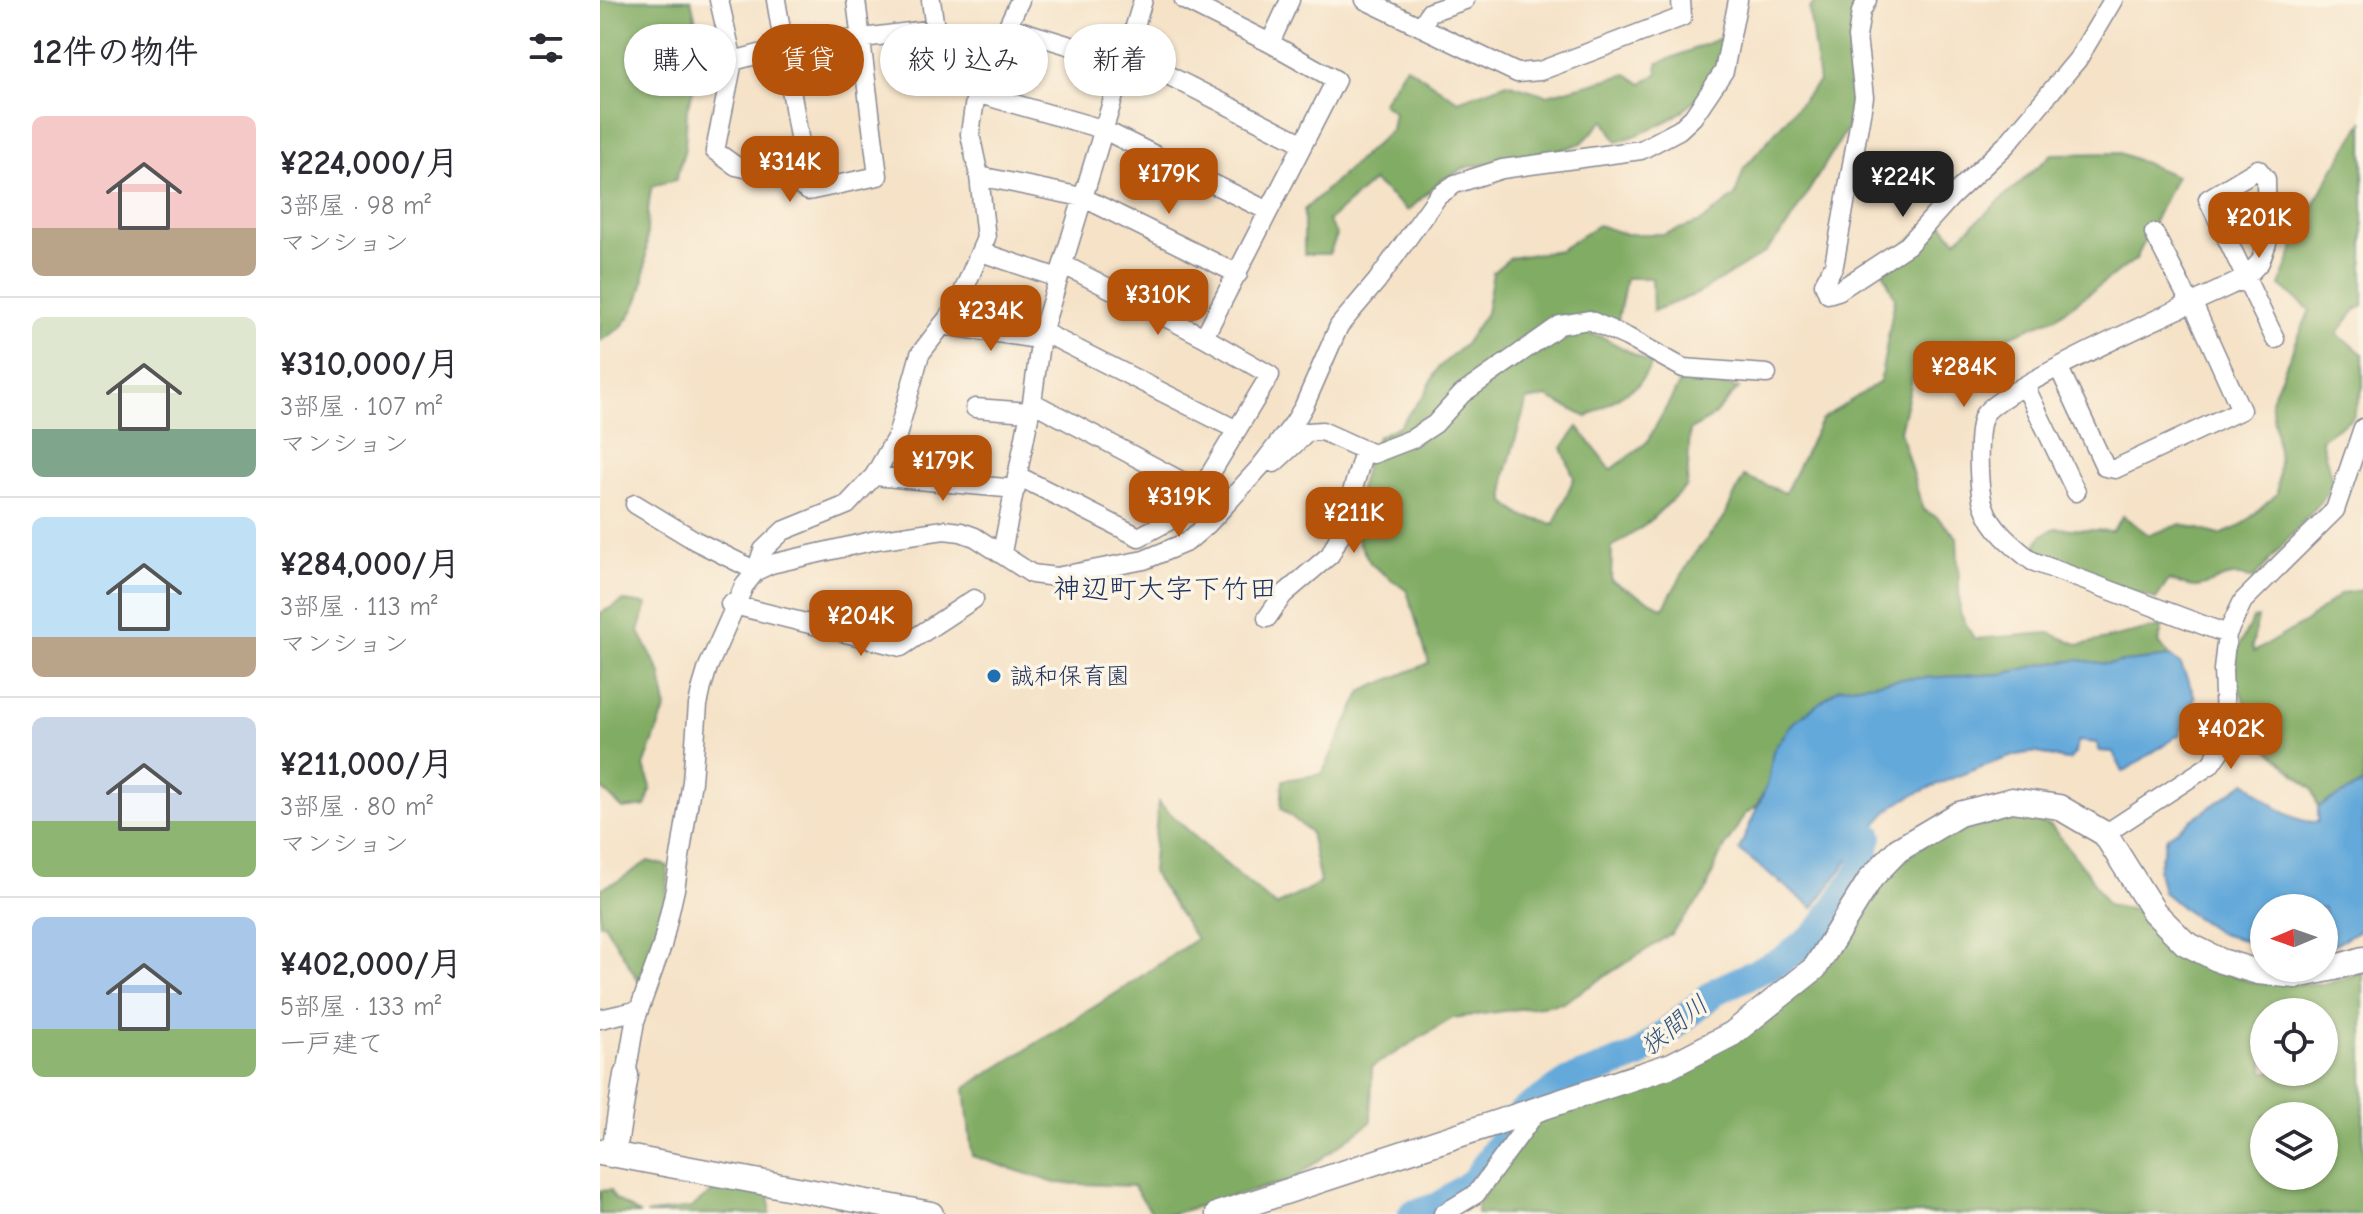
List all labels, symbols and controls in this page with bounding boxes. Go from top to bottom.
chip: 購入 [624,24,736,96]
chip: 賃貸 [752,24,864,96]
chip: 絞り込み [880,24,1048,96]
chip: 新着 [1064,24,1176,96]
icon: filters [524,26,568,70]
text: 12件の物件 [32,32,198,72]
pin: ¥314K [734,136,846,204]
text: ¥224,000/月 [280,143,459,183]
text: ¥314K [759,147,821,177]
icon: home [96,148,192,244]
pin: ¥179K [1113,148,1225,216]
pin: ¥224K [1847,151,1959,219]
text: ¥179K [1138,159,1200,189]
text: ¥224K [1871,162,1935,192]
text: 3部屋 · 98 m² [280,191,431,221]
pin: ¥201K [2203,192,2315,260]
text: ¥201K [2226,203,2292,233]
text: マンション [280,228,409,258]
pin: ¥310K [1102,269,1214,337]
text: ¥310K [1125,280,1191,310]
pin: ¥234K [935,285,1047,353]
text: ¥234K [958,296,1024,326]
pin: ¥284K [1908,341,2020,409]
text: ¥310,000/月 [280,344,460,384]
icon: home [96,349,192,445]
text: ¥284K [1931,352,1997,382]
text: 3部屋 · 107 m² [280,392,442,422]
text: マンション [280,429,409,459]
pin: ¥179K [887,435,999,503]
text: ¥179K [912,446,974,476]
pin: ¥319K [1123,471,1235,539]
text: ¥319K [1147,482,1211,512]
pin: ¥211K [1298,487,1410,555]
text: ¥211K [1324,498,1384,528]
text: ¥284,000/月 [280,544,461,584]
icon: home [96,549,192,645]
district label: 神辺町大字下竹田 [1053,573,1277,605]
pin: ¥204K [805,590,917,658]
text: 3部屋 · 113 m² [280,592,438,622]
text: ¥204K [827,601,895,631]
text: マンション [280,629,409,659]
place label: 誠和保育園 [1010,662,1130,690]
marker: 誠和保育園 [985,667,1003,685]
pin: ¥402K [2175,703,2287,771]
text: ¥402K [2197,714,2265,744]
text: ¥211,000/月 [280,744,454,784]
icon: home [96,749,192,845]
text: 3部屋 · 80 m² [280,792,433,822]
text: マンション [280,829,409,859]
north arrow [2250,894,2338,982]
map controls [2250,894,2338,1190]
text: ¥402,000/月 [280,944,463,984]
icon: home [96,949,192,1045]
water label: 狭間川 [1635,990,1714,1062]
text: 5部屋 · 133 m² [280,992,441,1022]
button: locate [2250,998,2338,1086]
text: 一戸建て [280,1029,384,1059]
button: layers [2250,1102,2338,1190]

